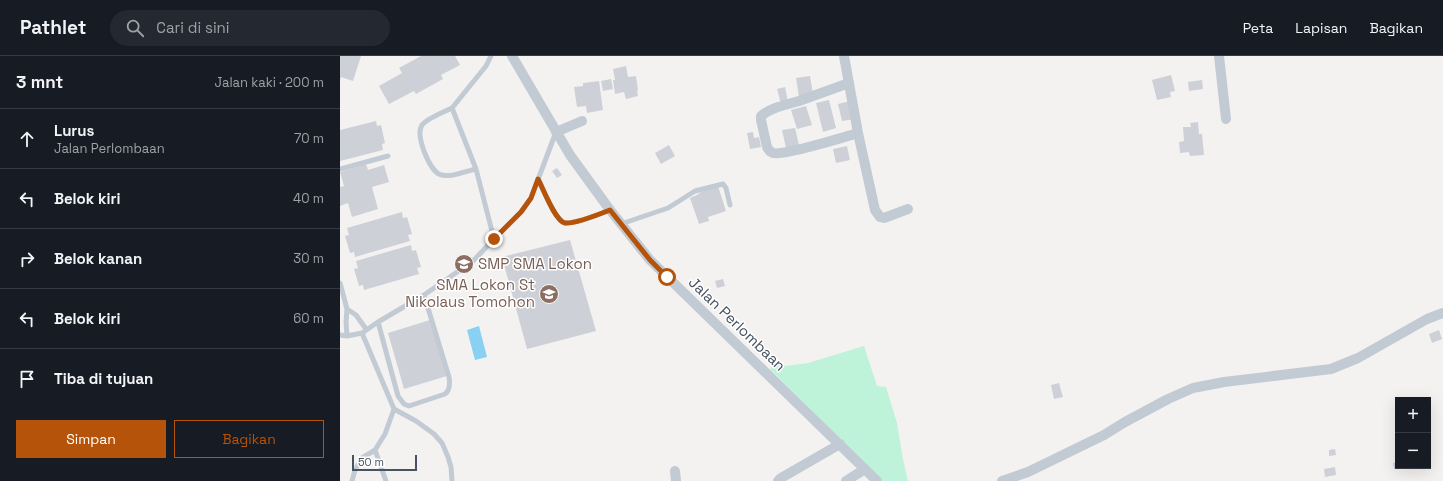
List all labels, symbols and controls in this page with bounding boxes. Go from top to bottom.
search box [110,10,390,46]
text: Pathlet [20,15,86,40]
icon: search [124,17,146,39]
text: Cari di sini [156,18,229,37]
text: Peta [1243,19,1273,37]
text: Lapisan [1295,19,1347,37]
text: Bagikan [1369,19,1423,37]
text: 3 mnt [16,71,63,93]
text: Jalan kaki · 200 m [215,74,324,91]
text: Lurus [54,121,94,140]
icon: ahead [16,128,38,150]
text: 70 m [294,130,324,147]
text: Jalan Perlombaan [54,140,165,157]
icon: left [16,188,38,210]
text: Belok kiri [54,189,120,208]
text: 40 m [293,190,324,207]
route end [485,230,503,248]
icon: right [16,248,38,270]
text: Belok kanan [54,249,142,268]
text: 30 m [293,250,324,267]
school or university icon: SMP SMA Lokon [453,253,475,275]
place label: SMP SMA Lokon [478,254,592,273]
route start [658,268,676,286]
street label: Jalan Perlombaan [685,272,790,375]
place label: SMA Lokon St Nikolaus Tomohon [405,275,535,311]
school or university icon: SMA Lokon St Nikolaus Tomohon [538,283,560,305]
icon: left [16,308,38,330]
text: Belok kiri [54,309,120,328]
text: 60 m [293,310,324,327]
icon: arrive [16,368,38,390]
text: Tiba di tujuan [54,369,153,388]
map controls [1395,397,1431,469]
button: + [1395,397,1431,433]
button: Simpan [16,420,166,458]
button: Bagikan [174,420,324,458]
button: − [1395,433,1431,469]
scale bar [352,453,417,472]
text: 50 m [358,455,384,469]

